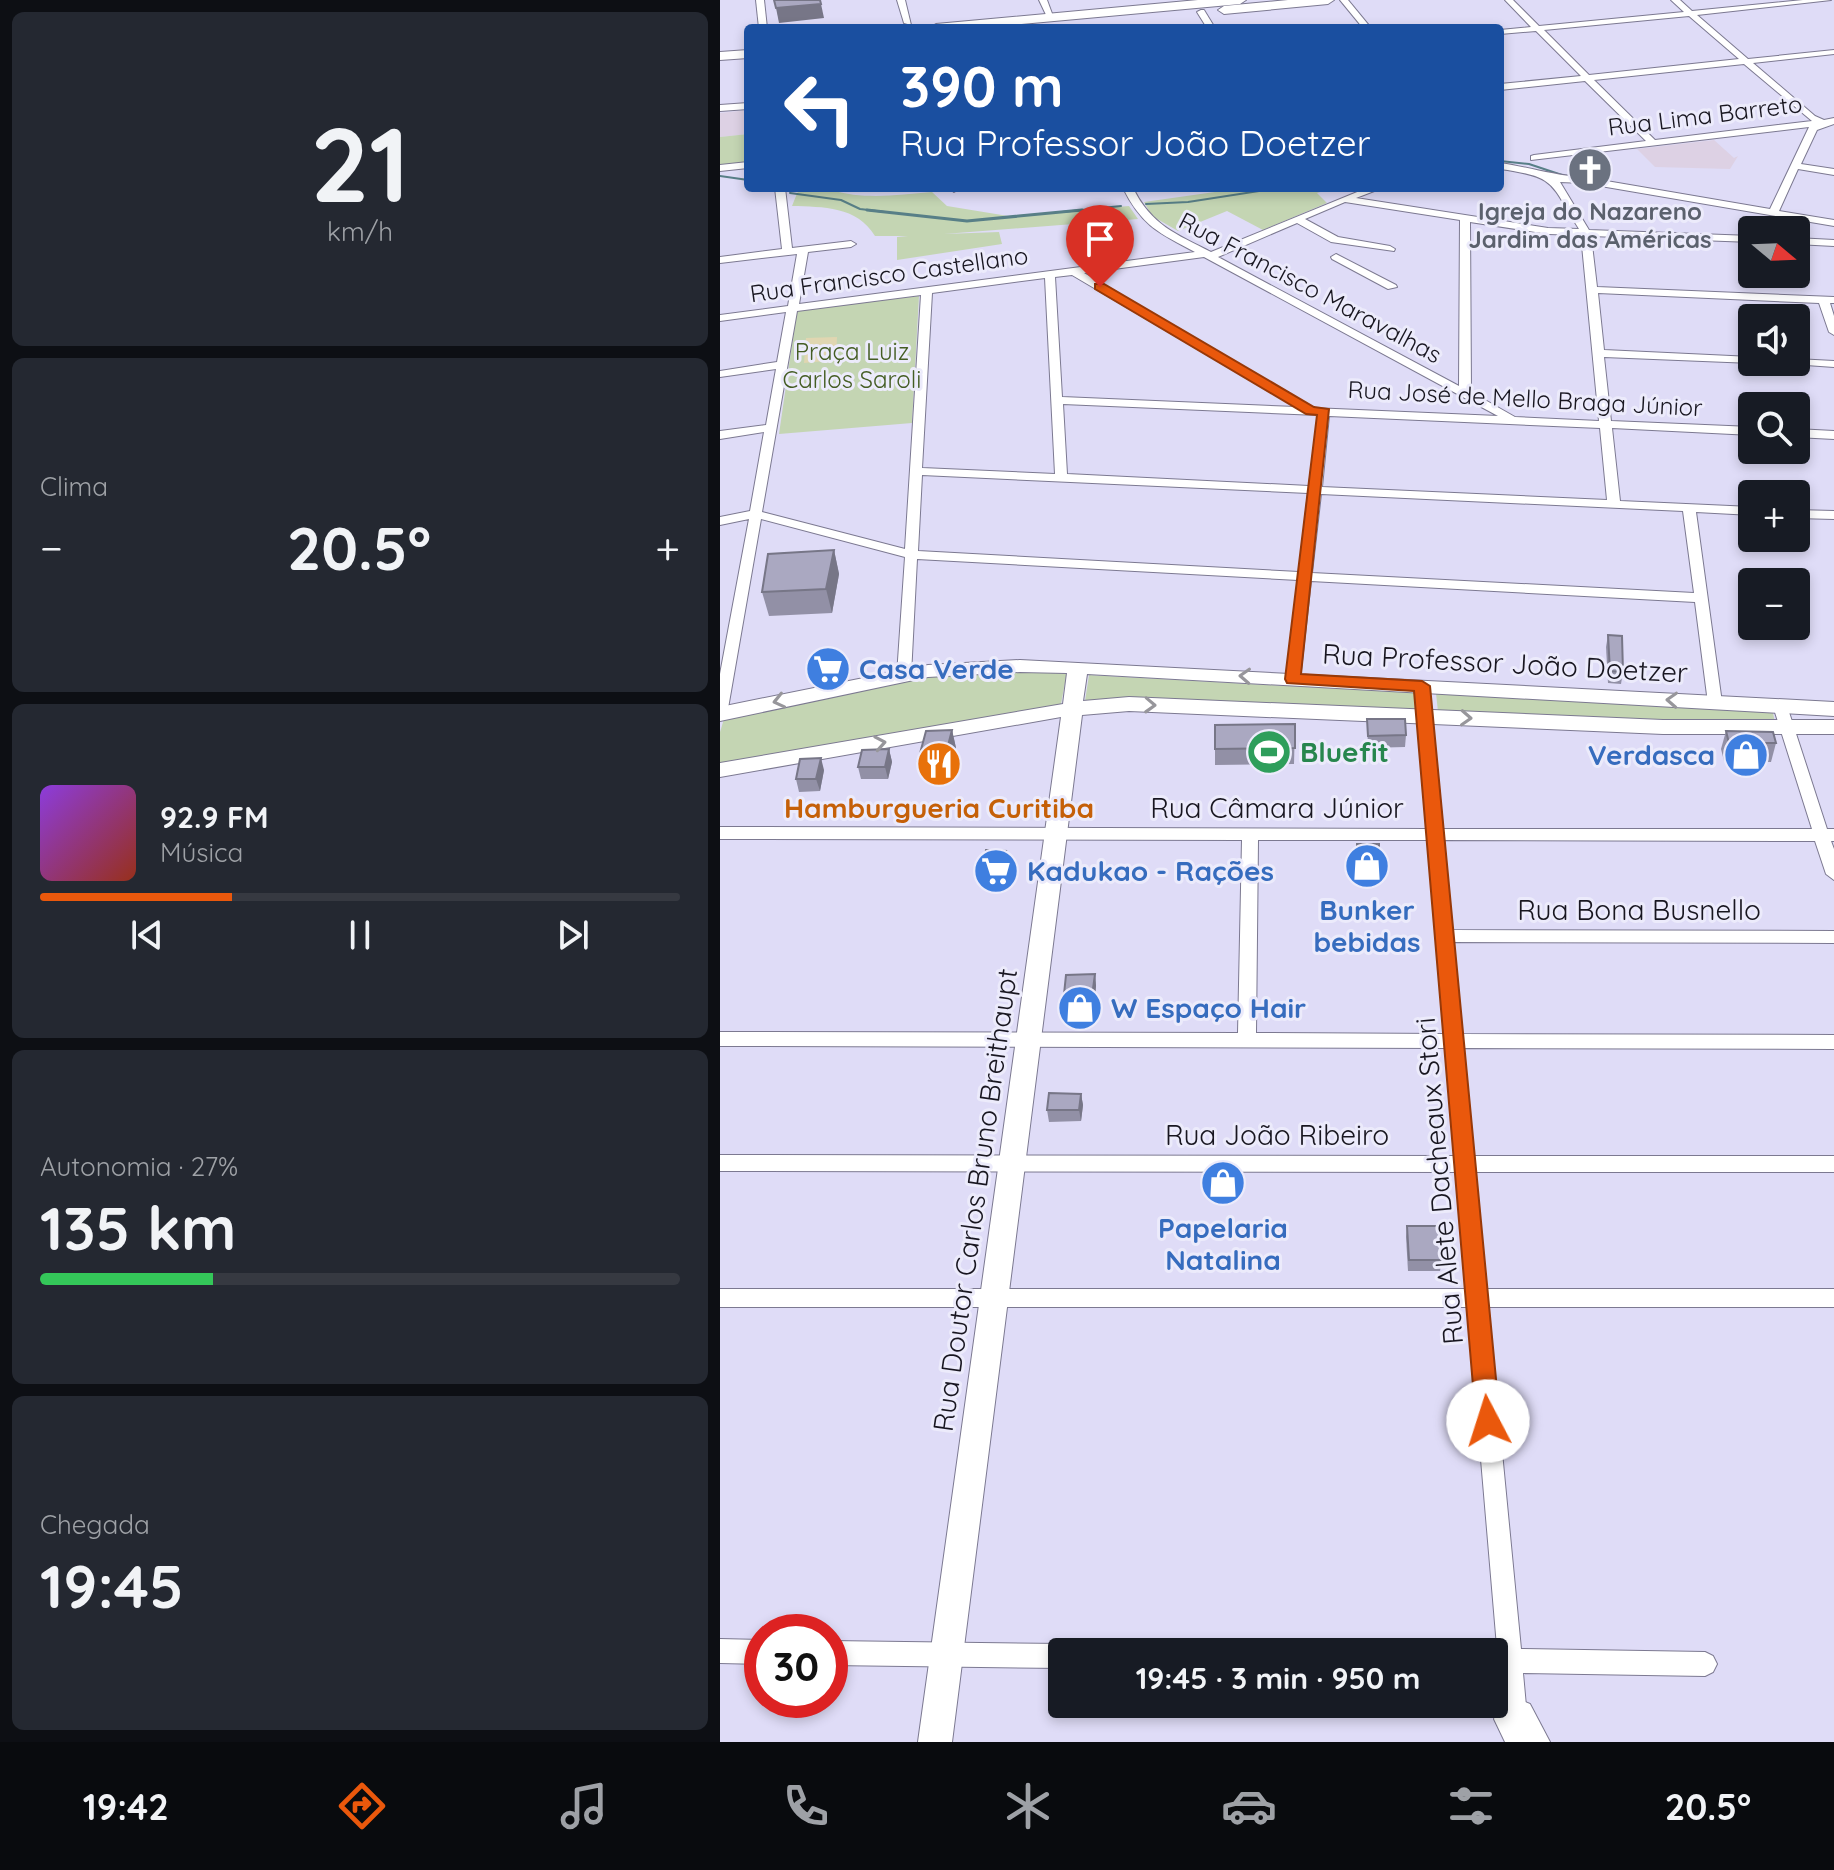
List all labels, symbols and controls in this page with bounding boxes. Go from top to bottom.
text: 390 m [900,51,1064,121]
icon: left [768,56,872,160]
street label: Rua Lima Barreto [1606,88,1804,142]
text: 21 [310,98,410,228]
text: Rua Professor João Doetzer [900,120,1371,165]
church icon: Igreja do Nazareno Jardim das Américas [1566,146,1614,194]
place label: Igreja do Nazareno Jardim das Américas [1468,196,1712,254]
pin [1066,205,1134,287]
street label: Rua Francisco Maravalhas [1174,205,1447,369]
text: km/h [327,215,393,248]
north arrow [1738,216,1810,288]
map controls [1738,216,1810,640]
icon: arrive [1078,217,1122,261]
street label: Rua Francisco Castellano [748,240,1030,308]
button: sound [1738,304,1810,376]
park label: Praça Luiz Carlos Saroli [783,336,921,394]
street label: Rua José de Mello Braga Júnior [1347,374,1703,422]
button: search [1738,392,1810,464]
text: Clima [40,470,108,503]
button: + [1738,480,1810,552]
text: 20.5° [287,510,431,585]
text: − [40,520,63,575]
text: + [655,520,680,575]
button: − [1738,568,1810,640]
street label: Rua Professor João Doetzer [1321,635,1689,690]
supermarket icon: Casa Verde [804,645,852,693]
place label: Casa Verde [859,651,1014,686]
one-way arrow [1238,668,1251,685]
one-way arrow [773,692,786,709]
one-way arrow [1665,692,1678,709]
one-way arrow [1144,696,1157,713]
one-way arrow [1460,709,1473,726]
sports icon: Bluefit [1245,728,1293,776]
shop icon: Verdasca [1722,731,1770,779]
place label: Bluefit [1300,734,1389,769]
one-way arrow [873,735,886,752]
place label: Verdasca [1588,737,1715,772]
restaurant icon: Hamburgueria Curitiba [915,740,963,788]
place label: Hamburgueria Curitiba [784,790,1094,825]
street label: Rua Câmara Júnior [1150,790,1404,825]
text: 92.9 FM [160,798,268,836]
text: Música [160,836,243,869]
shop icon: Bunker bebidas [1343,842,1391,890]
supermarket icon: Kadukao - Rações [972,847,1020,895]
place label: Kadukao - Rações [1027,853,1274,888]
place label: Bunker bebidas [1314,892,1420,959]
street label: Rua Bona Busnello [1517,892,1761,927]
icon: previous [125,913,169,957]
icon: pause [338,913,382,957]
icon: next [551,913,595,957]
street label: Rua Doutor Carlos Bruno Breithaupt [925,966,1024,1434]
shop icon: W Espaço Hair [1056,984,1104,1032]
place label: W Espaço Hair [1111,990,1306,1025]
street label: Rua Alete Dacheaux Stori [1407,1016,1470,1346]
street label: Rua João Ribeiro [1165,1117,1389,1152]
text: Autonomia · 27% [40,1150,238,1183]
shop icon: Papelaria Natalina [1199,1159,1247,1207]
text: 135 km [40,1190,236,1265]
place label: Papelaria Natalina [1158,1210,1288,1277]
position arrow [1446,1379,1530,1463]
text: Chegada [40,1508,150,1541]
text: 19:45 [40,1548,184,1623]
speed limit sign: 30 [744,1614,848,1718]
text: 19:45 · 3 min · 950 m [1136,1659,1420,1697]
icon: directions [334,1778,390,1834]
icon: music [556,1778,612,1834]
icon: phone [778,1778,834,1834]
icon: climate [1000,1778,1056,1834]
icon: car [1221,1778,1277,1834]
icon: filters [1443,1778,1499,1834]
text: 19:42 [83,1784,169,1829]
text: 20.5° [1665,1784,1751,1829]

